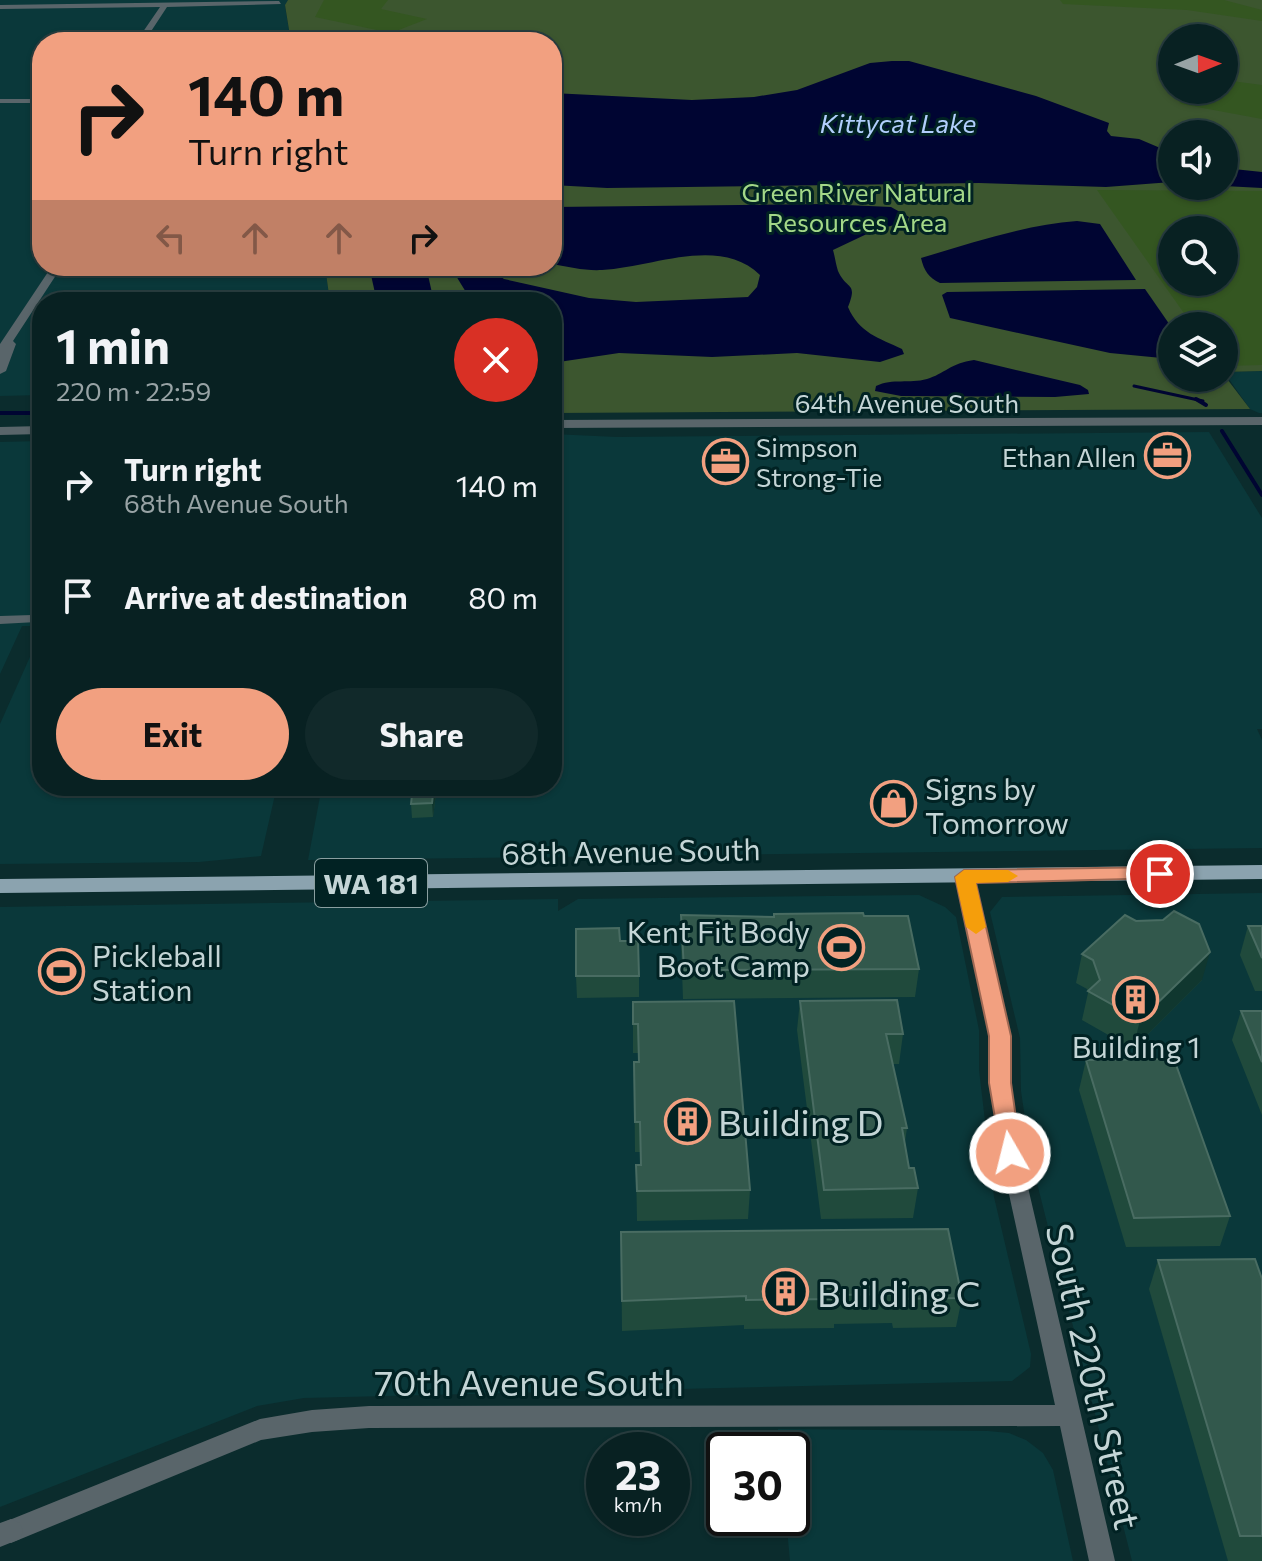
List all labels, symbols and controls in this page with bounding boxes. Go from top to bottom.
north arrow [1158,24,1238,104]
map controls [1158,24,1238,392]
text: 140 m [188,59,344,128]
icon: right [56,64,160,168]
water label: Kittycat Lake [820,107,977,138]
button: sound [1158,120,1238,200]
text: Turn right [188,128,349,172]
park label: Green River Natural Resources Area [741,176,973,237]
icon: left [149,216,193,260]
icon: ahead [233,216,277,260]
icon: ahead [317,216,361,260]
icon: right [401,216,445,260]
button: search [1158,216,1238,296]
button: layers [1158,312,1238,392]
text: 1 min [56,315,170,374]
button: close [454,318,538,402]
text: 220 m · 22:59 [56,375,211,406]
street label: 64th Avenue South [795,387,1019,418]
place label: Simpson Strong-Tie [756,431,882,492]
office icon: Ethan Allen [1143,432,1191,480]
office icon: Simpson Strong-Tie [701,437,749,485]
place label: Ethan Allen [1002,441,1136,472]
text: Turn right [124,450,261,487]
icon: right [56,462,100,506]
text: 140 m [456,466,538,503]
text: 68th Avenue South [124,487,349,518]
icon: arrive [56,574,100,618]
text: Arrive at destination [124,578,408,615]
text: 80 m [468,578,538,615]
button: Exit [56,688,289,780]
button: Share [305,688,538,780]
place label: Signs by Tomorrow [925,769,1069,840]
shop icon: Signs by Tomorrow [870,780,918,828]
street label: 68th Avenue South [501,829,761,871]
pin [1126,840,1194,908]
icon: arrive [1138,852,1182,896]
road number: WA 181 [315,859,427,907]
place label: Kent Fit Body Boot Camp [627,912,810,983]
sports icon: Kent Fit Body Boot Camp [817,923,865,971]
place label: Pickleball Station [92,936,222,1007]
sports icon: Pickleball Station [37,947,85,995]
building icon: Building 1 [1112,975,1160,1023]
place label: Building 1 [1072,1027,1200,1064]
building icon: Building D [663,1097,711,1145]
place label: Building D [718,1099,883,1143]
position arrow [968,1111,1052,1195]
street label: South 220th Street [1038,1219,1152,1533]
building icon: Building C [762,1268,810,1316]
place label: Building C [817,1270,980,1314]
street label: 70th Avenue South [374,1359,684,1403]
speed limit sign: 30 [706,1432,810,1536]
text: 23 [615,1449,661,1498]
text: km/h [614,1492,662,1516]

